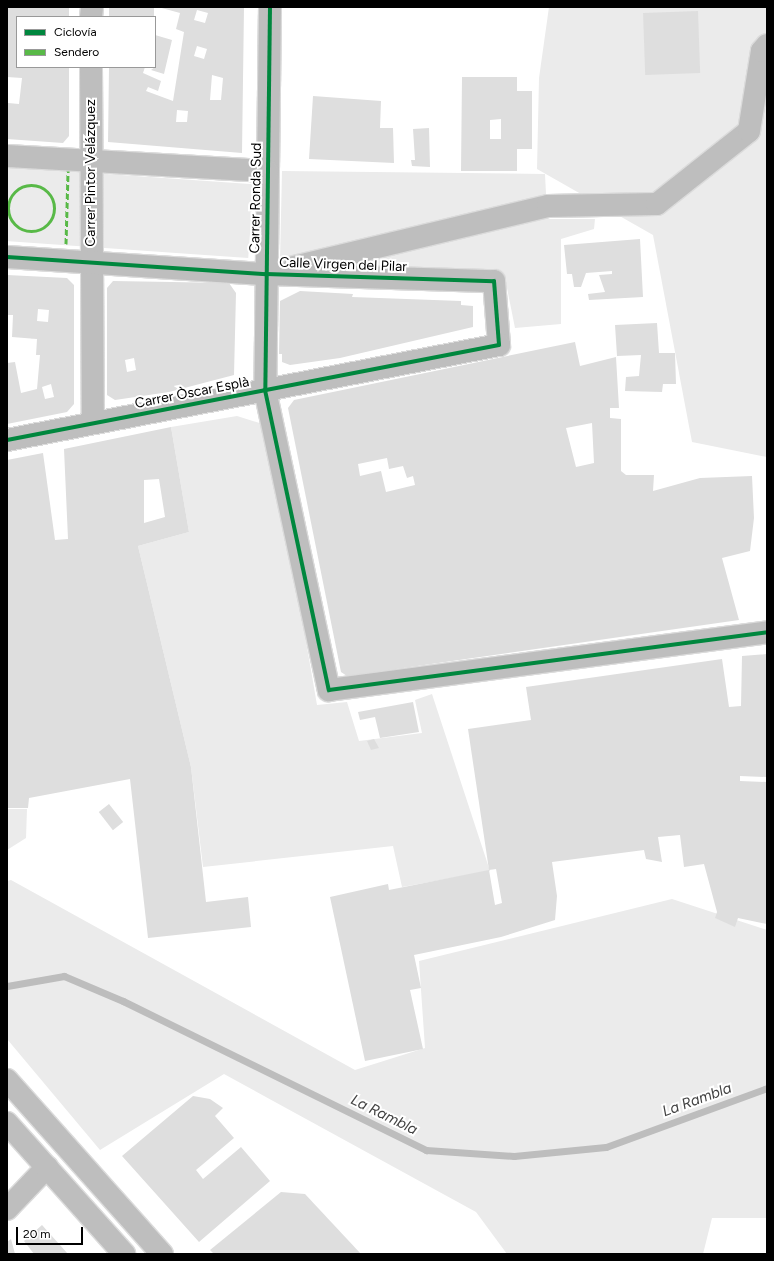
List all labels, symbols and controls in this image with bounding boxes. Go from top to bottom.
legend [16,16,156,68]
text: Ciclovía [54,25,97,39]
text: Sendero [54,45,99,59]
street label: Carrer Pintor Velázquez [83,99,99,247]
street label: Carrer Ronda Sud [247,143,265,253]
street label: Calle Virgen del Pilar [279,254,407,276]
street label: Carrer Òscar Esplà [133,374,251,412]
water label: La Rambla [660,1079,734,1121]
water label: La Rambla [348,1091,420,1139]
scale bar [18,1219,85,1245]
text: 20 m [23,1227,51,1241]

